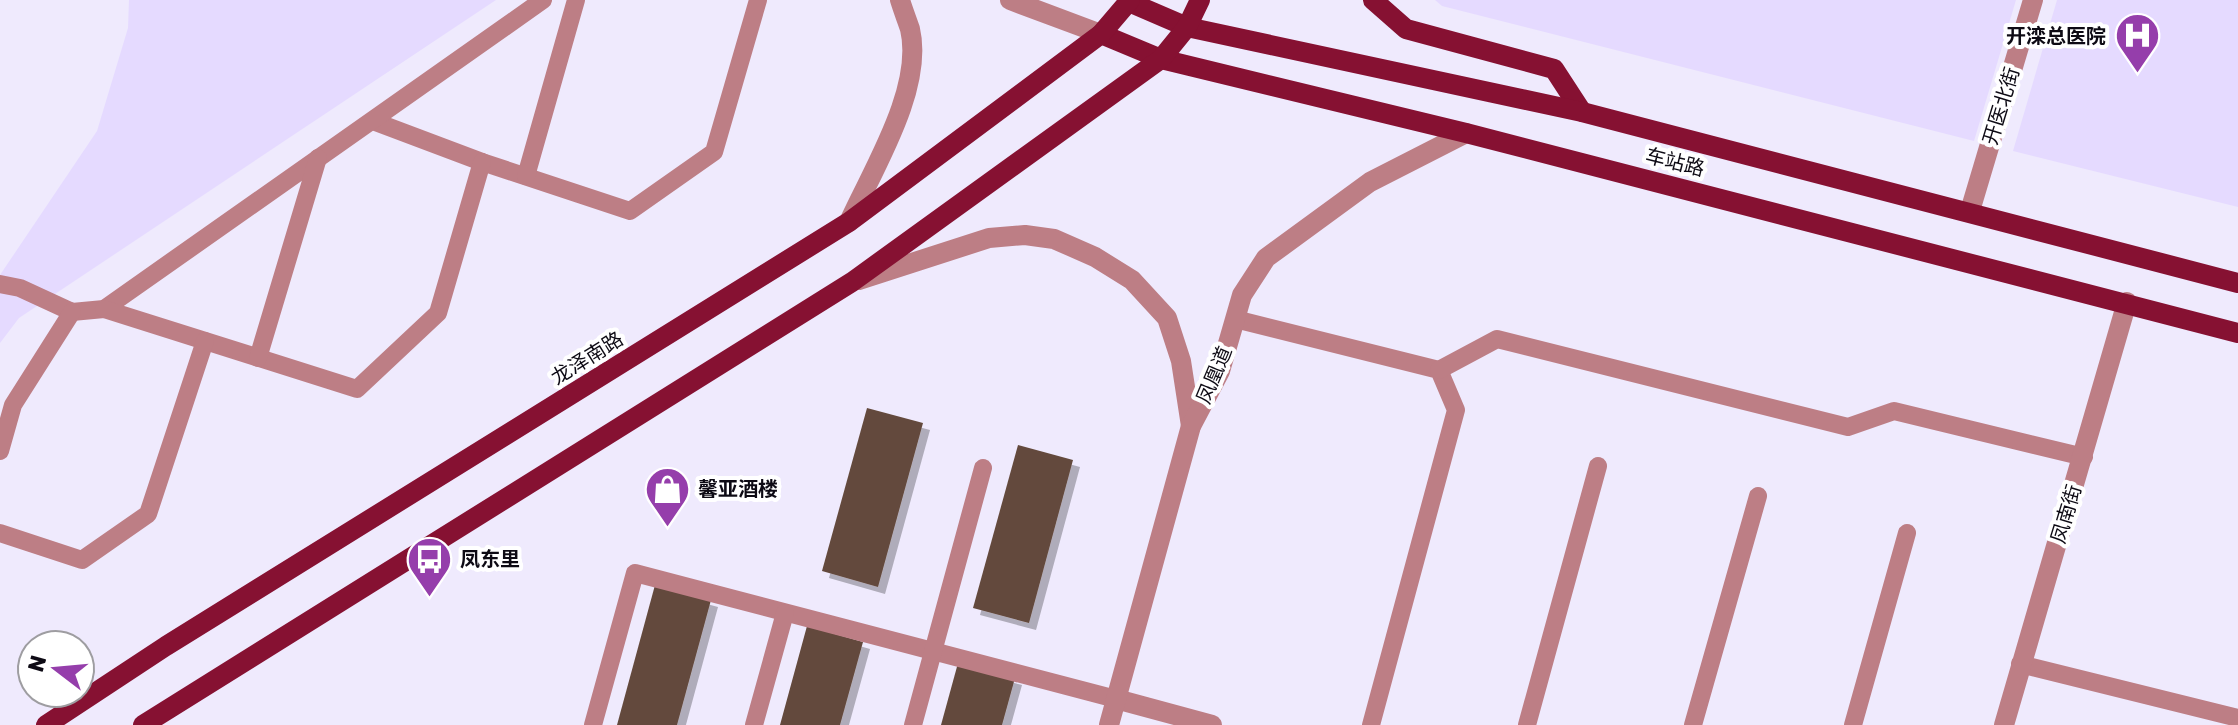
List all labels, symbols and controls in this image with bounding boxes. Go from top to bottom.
hospital icon: 开滦总医院 [2113,12,2161,75]
place label: 开滦总医院 [2006,24,2106,48]
street label: 开医北街 [1978,64,2024,148]
street label: 车站路 [1643,143,1707,181]
street label: 龙泽南路 [547,327,627,389]
street label: 凤凰道 [1191,343,1237,407]
shop icon: 馨亚酒楼 [643,465,691,528]
place label: 馨亚酒楼 [698,477,778,501]
street label: 凤南街 [2046,482,2086,546]
bus stop icon: 凤东里 [405,535,453,598]
place label: 凤东里 [460,547,520,571]
north arrow [16,629,96,709]
text: N [22,652,52,675]

